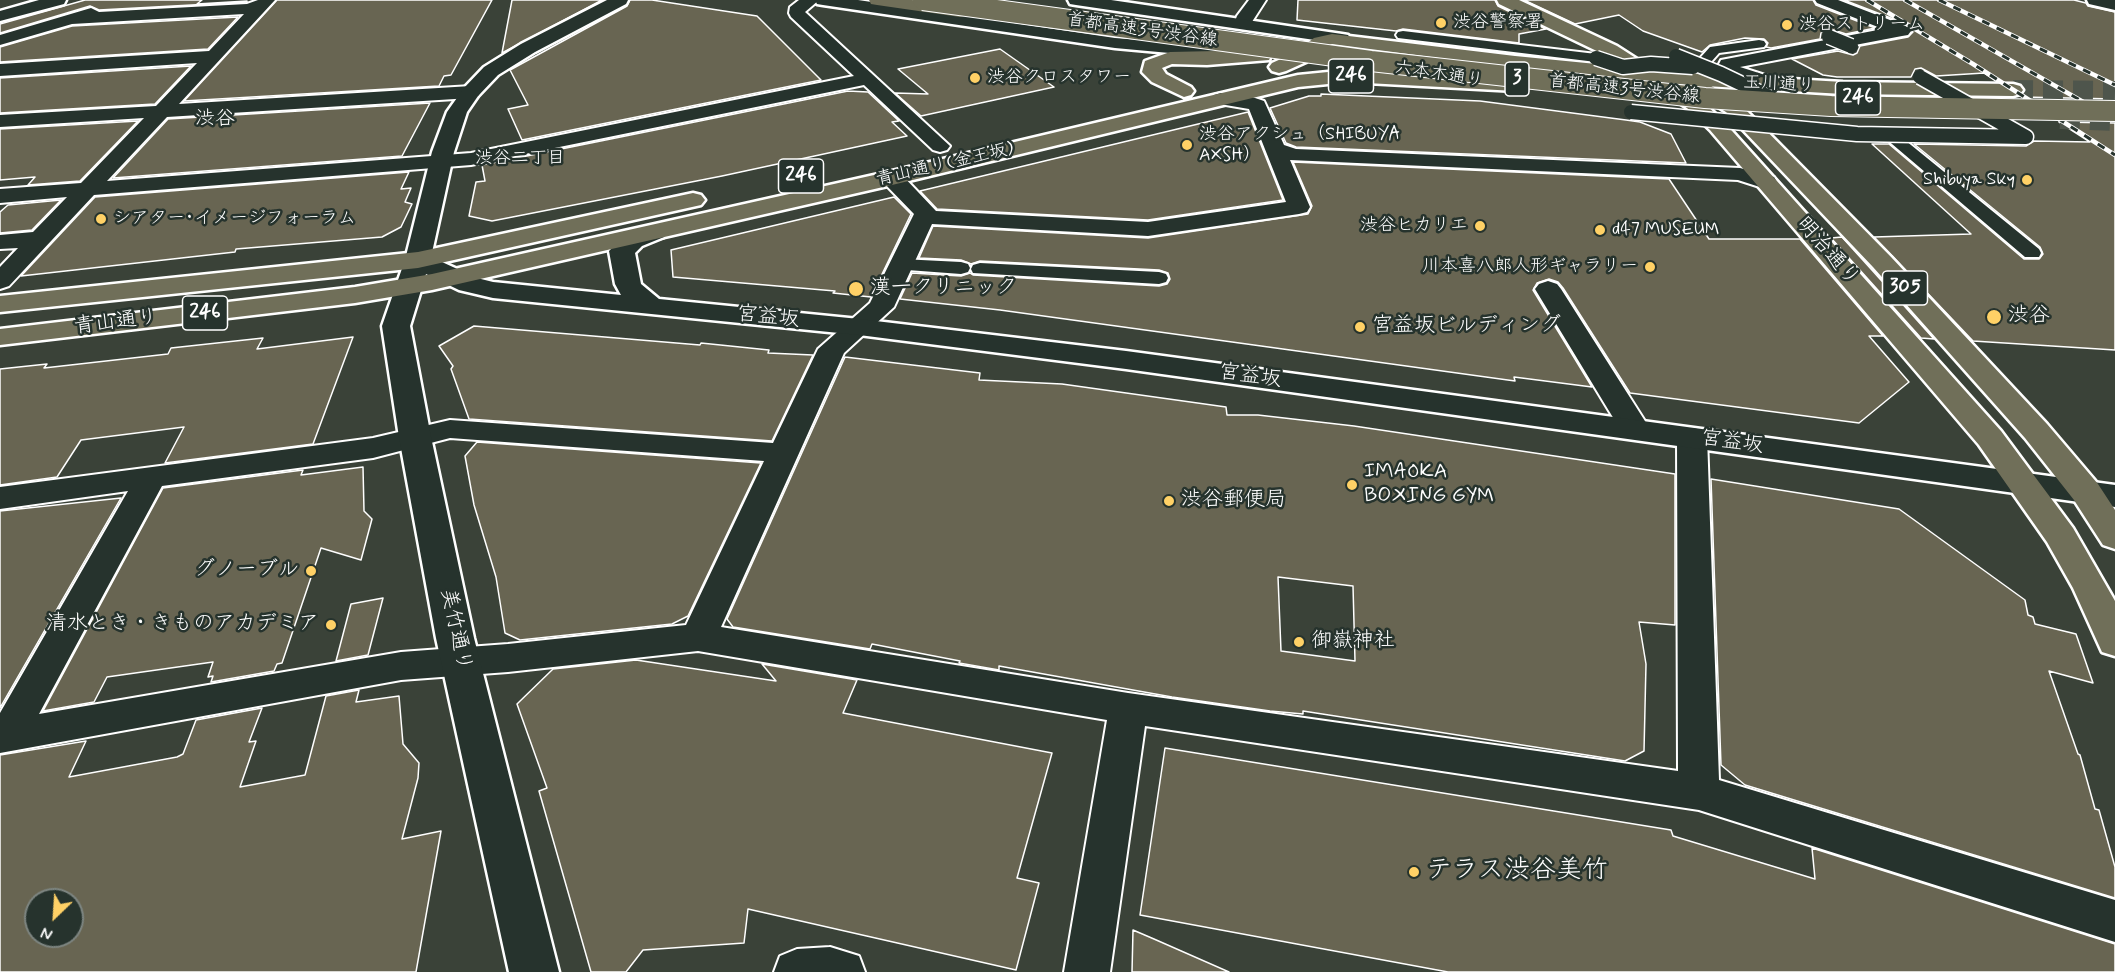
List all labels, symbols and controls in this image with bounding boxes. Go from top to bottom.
street label: 首都高速3号渋谷線 [1065,10,1219,52]
place label: 渋谷警察署 [1453,12,1543,34]
place label: 渋谷ストリーム [1799,14,1925,36]
marker: 渋谷警察署 [1434,16,1448,30]
marker: 渋谷ストリーム [1780,18,1794,32]
street label: 六本木通り [1393,57,1485,93]
road number: 246 [1328,59,1374,93]
road number: 3 [1505,62,1529,96]
place label: 渋谷クロスタワー [987,67,1131,89]
marker: 渋谷クロスタワー [968,71,982,85]
street label: 首都高速3号渋谷線 [1547,71,1701,109]
street label: 玉川通り [1742,72,1816,98]
road number: 246 [1836,81,1880,115]
district label: 渋谷 [195,108,235,132]
place label: 渋谷アクシュ（SHIBUYA AXSH） [1199,124,1400,166]
marker: 渋谷アクシュ（SHIBUYA AXSH） [1180,138,1194,152]
street label: 青山通り(金王坂) [874,139,1016,191]
district label: 渋谷二丁目 [475,148,565,170]
road number: 246 [778,159,824,193]
place label: Shibuya Sky [1923,169,2015,191]
marker: Shibuya Sky [2020,173,2034,187]
place label: シアター･イメージフォーラム [113,208,356,230]
marker: シアター･イメージフォーラム [94,212,108,226]
street label: 明治通り [1790,212,1864,292]
place label: 渋谷ヒカリエ [1360,215,1468,237]
marker: 渋谷ヒカリエ [1473,219,1487,233]
place label: d47 MUSEUM [1612,219,1720,241]
marker: d47 MUSEUM [1593,223,1607,237]
place label: 川本喜八郎人形ギャラリー [1422,256,1638,278]
marker: 川本喜八郎人形ギャラリー [1643,260,1657,274]
road number: 305 [1882,271,1928,305]
place label: 漢一クリニック [870,276,1017,302]
marker: 漢一クリニック [847,280,865,298]
road number: 246 [182,296,228,330]
street label: 宮益坂 [735,302,801,334]
place label: 渋谷 [2008,304,2050,330]
street label: 青山通り [73,305,159,341]
marker: 渋谷 [1985,308,2003,326]
place label: 宮益坂ビルディング [1372,314,1561,340]
marker: 宮益坂ビルディング [1353,320,1367,334]
street label: 宮益坂 [1217,360,1283,394]
street label: 宮益坂 [1699,426,1765,460]
place label: IMAOKA BOXING GYM [1364,460,1494,510]
marker: IMAOKA BOXING GYM [1345,478,1359,492]
place label: 渋谷郵便局 [1181,488,1286,514]
marker: 渋谷郵便局 [1162,494,1176,508]
place label: グノーブル [194,558,299,584]
marker: グノーブル [304,564,318,578]
street label: 美竹通り [434,586,476,674]
place label: 清水とき・きものアカデミア [46,612,319,638]
marker: 清水とき・きものアカデミア [324,618,338,632]
place label: 御嶽神社 [1311,629,1395,655]
marker: 御嶽神社 [1292,635,1306,649]
place label: テラス渋谷美竹 [1426,856,1608,888]
marker: テラス渋谷美竹 [1407,865,1421,879]
north arrow [24,888,84,948]
text: N [38,921,56,945]

